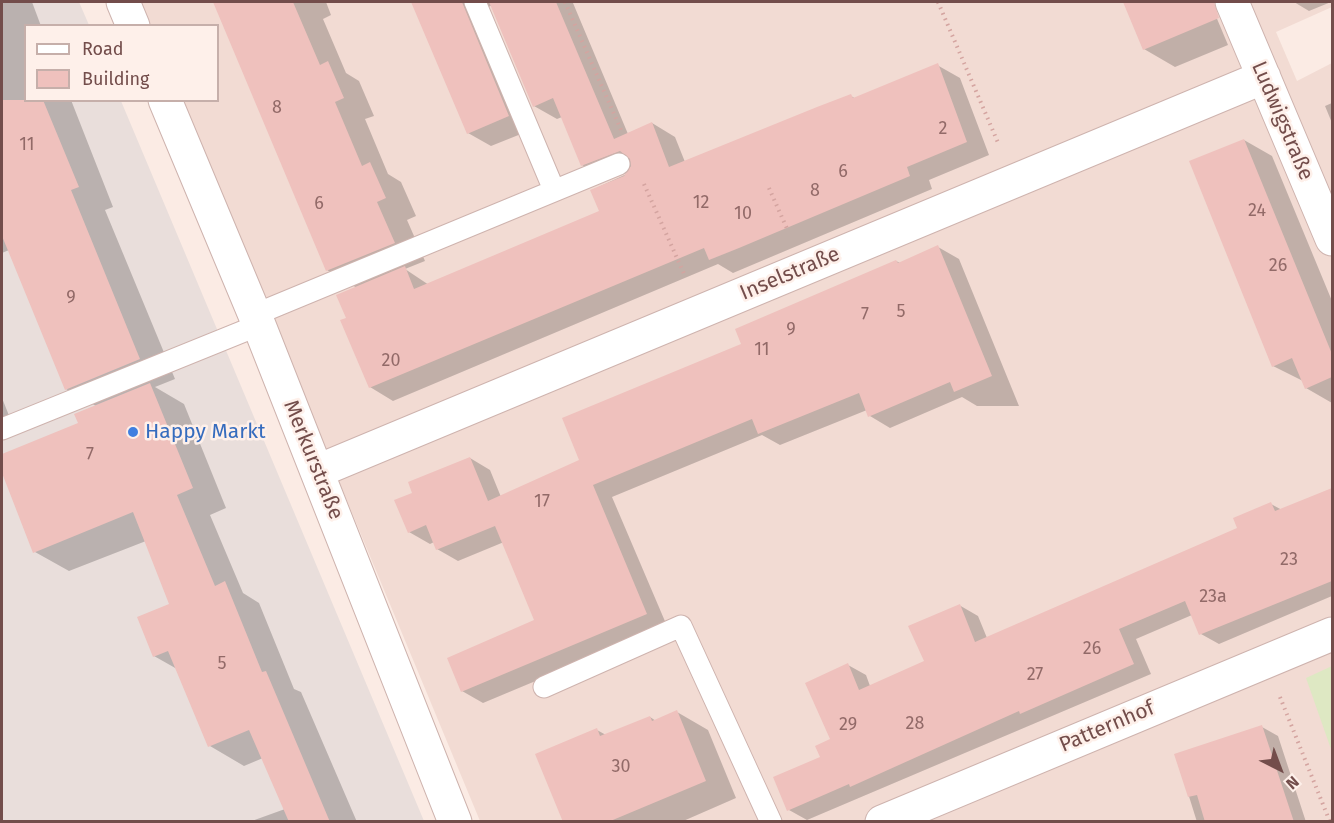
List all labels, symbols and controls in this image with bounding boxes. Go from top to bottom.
legend [24,24,219,102]
text: Road [82,38,124,60]
street label: Ludwigstraße [1246,58,1318,184]
text: Building [82,68,149,90]
house number: 8 [272,97,282,119]
house number: 2 [939,118,947,140]
house number: 11 [19,134,35,156]
house number: 6 [838,161,848,183]
house number: 8 [810,180,820,202]
house number: 12 [693,192,709,214]
house number: 6 [314,193,324,215]
house number: 24 [1248,200,1266,222]
house number: 10 [734,203,752,225]
street label: Inselstraße [736,242,844,306]
house number: 26 [1269,255,1287,277]
house number: 9 [66,287,76,309]
house number: 5 [896,301,906,323]
house number: 7 [861,304,869,326]
house number: 9 [786,319,796,341]
house number: 11 [754,339,770,361]
house number: 20 [382,350,400,372]
street label: Merkurstraße [278,397,348,523]
place label: Happy Markt [145,419,266,445]
marker: Happy Markt [126,425,140,439]
house number: 7 [86,444,94,466]
house number: 17 [534,491,550,513]
house number: 23 [1280,549,1298,571]
house number: 23a [1199,586,1227,608]
house number: 26 [1083,638,1101,660]
house number: 5 [217,653,227,675]
house number: 27 [1027,664,1043,686]
street label: Patternhof [1056,696,1158,758]
house number: 28 [906,713,924,735]
house number: 29 [839,714,857,736]
north arrow [1250,739,1310,799]
house number: 30 [611,756,631,778]
text: N [1282,772,1303,793]

